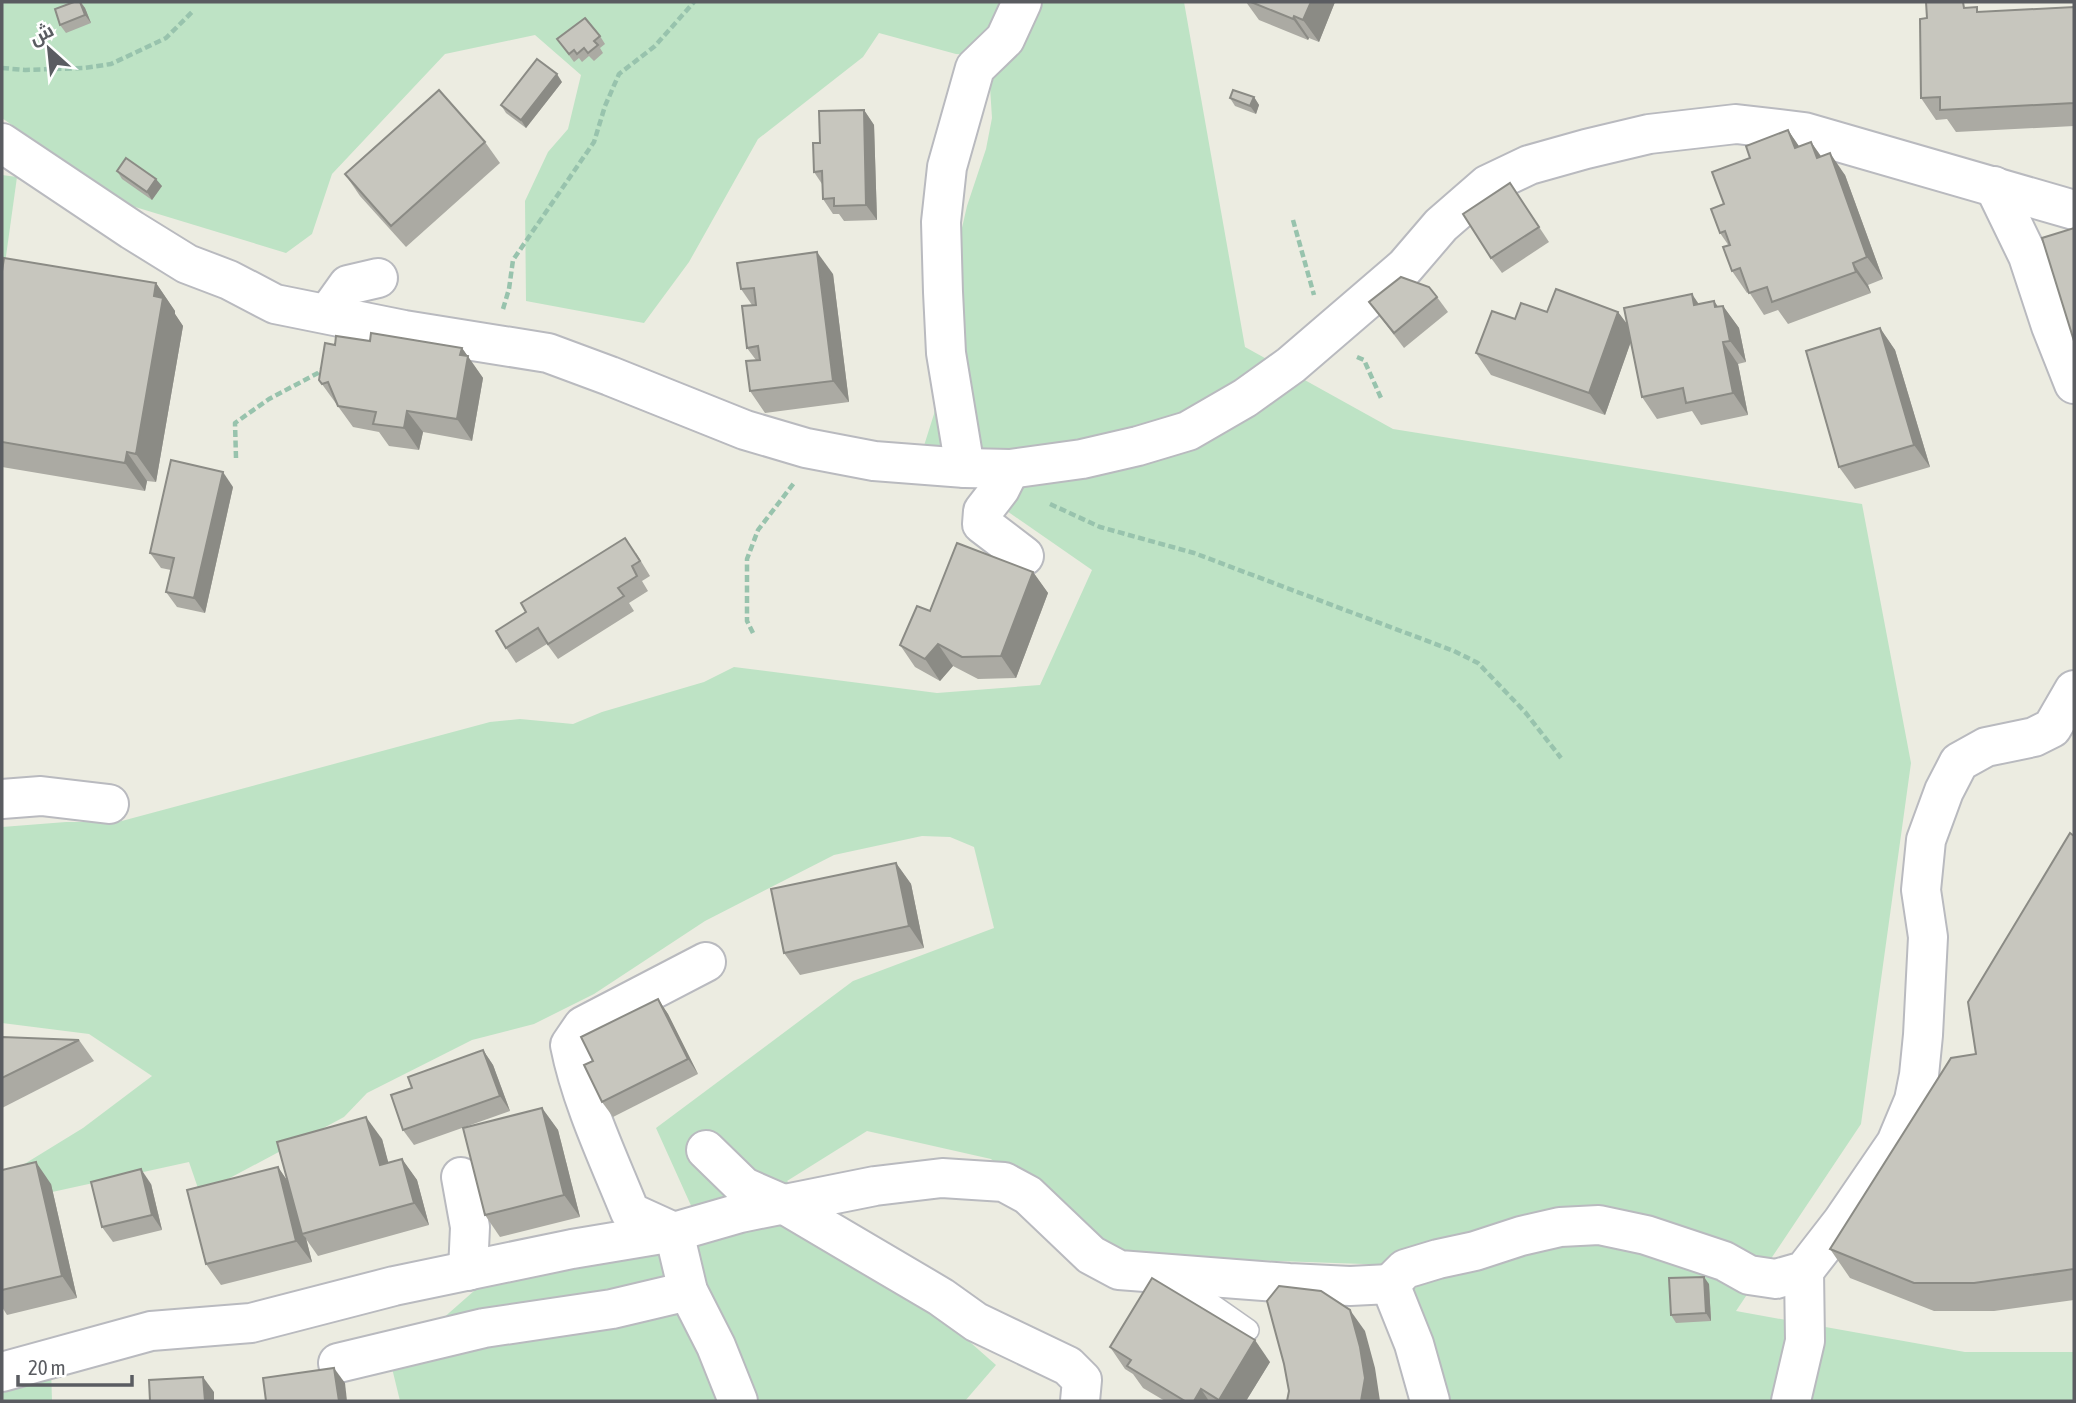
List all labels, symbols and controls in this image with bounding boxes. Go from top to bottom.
north arrow [14,14,84,84]
text: ش [25,19,58,50]
scale bar [18,1344,131,1388]
text: 20 m [28,1355,66,1379]

